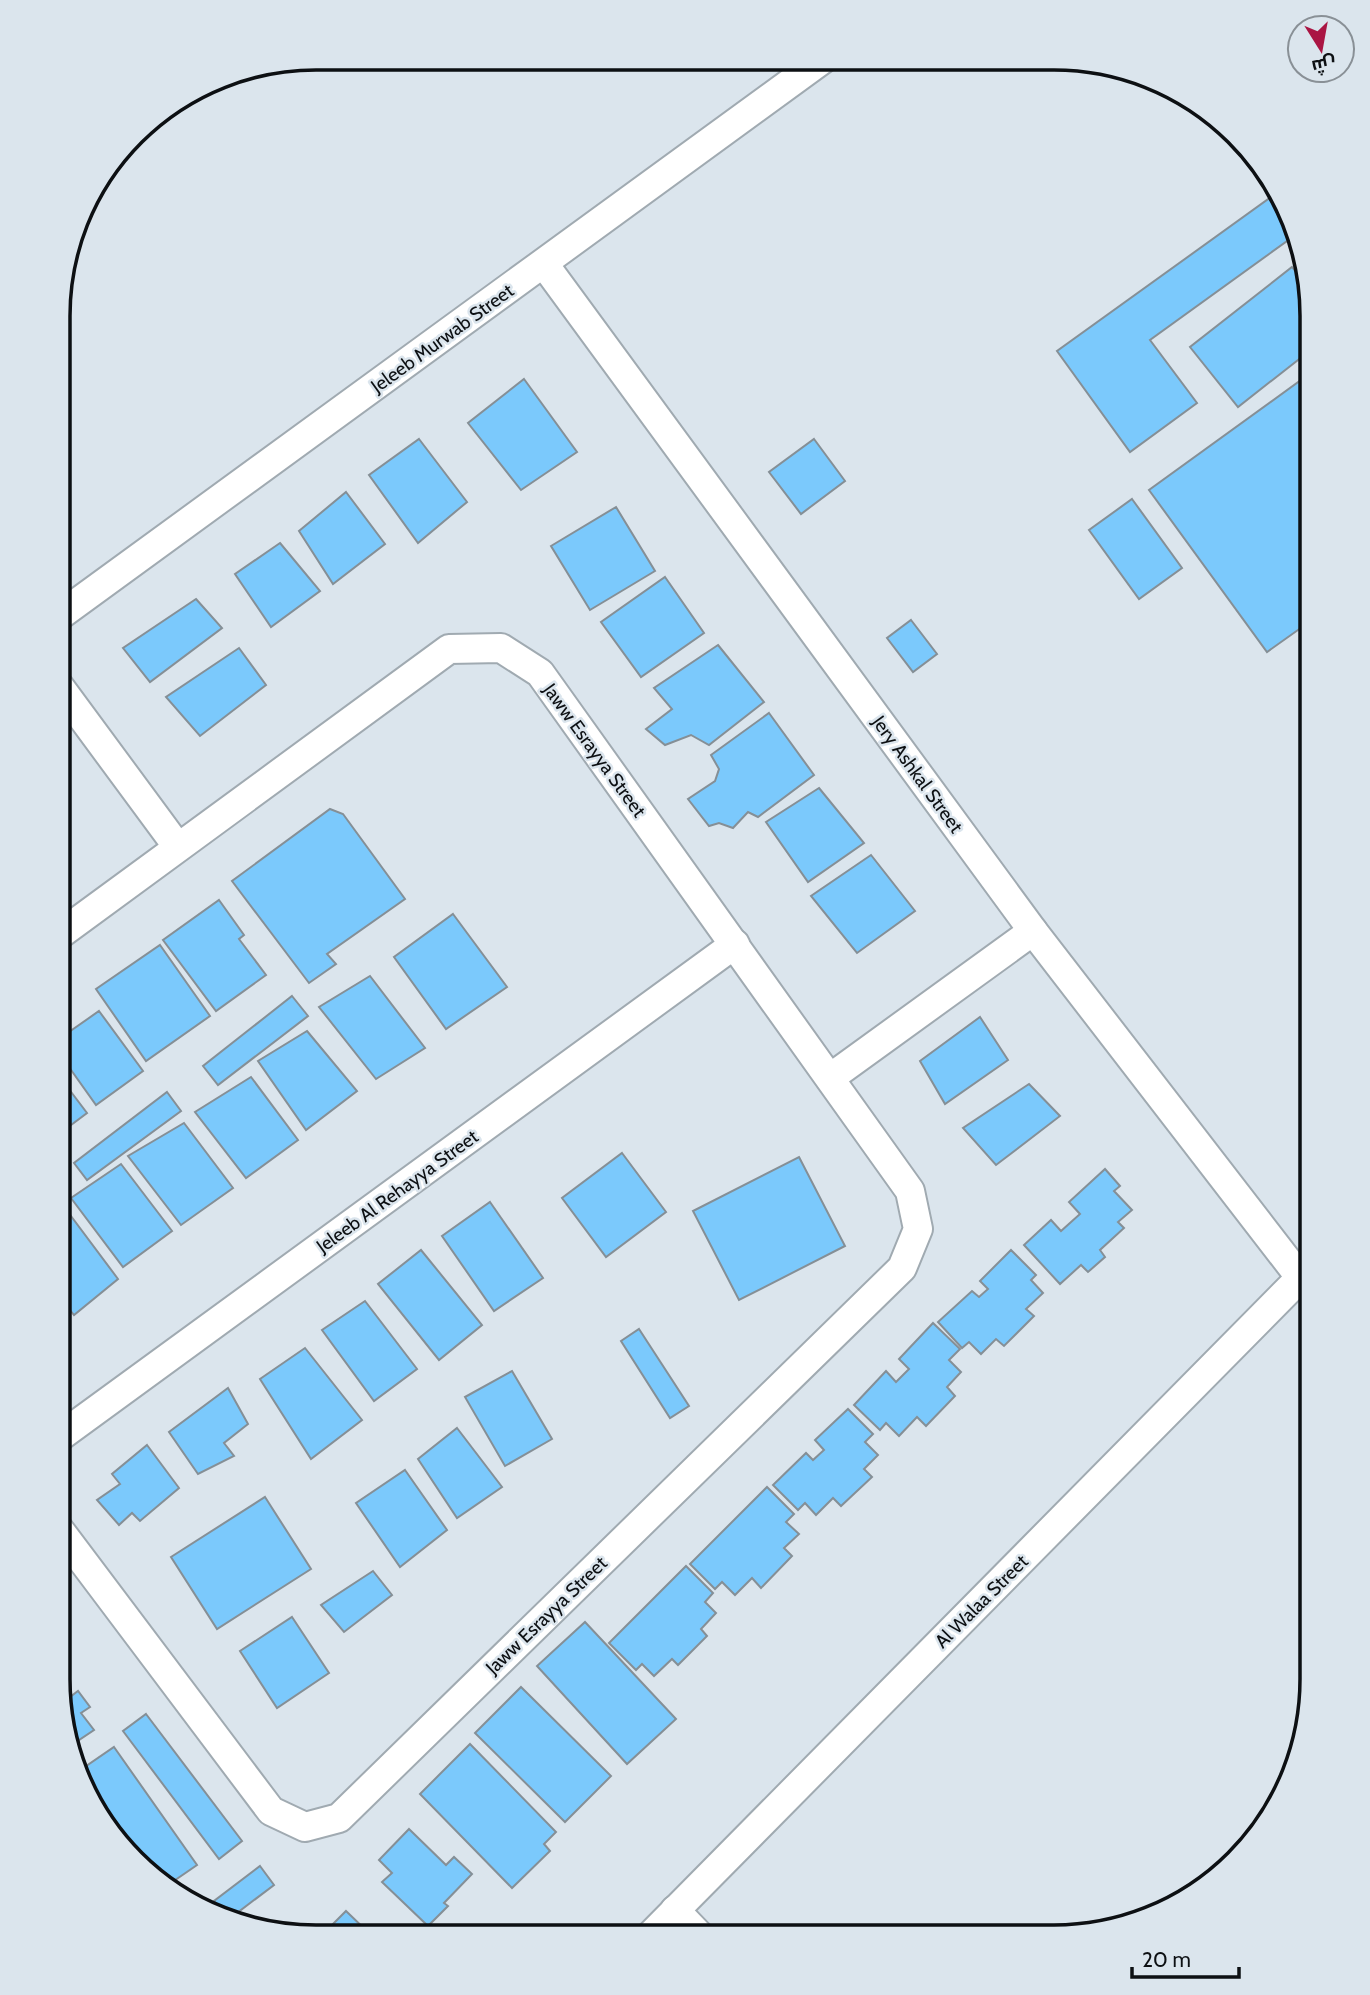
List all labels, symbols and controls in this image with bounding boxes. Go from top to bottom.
north arrow [1286,14,1356,84]
text: ش [1310,52,1338,79]
street label: Jeleeb Murwab Street [366,279,519,398]
street label: Jaww Esrayya Street [538,678,651,822]
street label: Jery Ashkal Street [867,710,968,838]
street label: Jeleeb Al Rehayya Street [311,1125,483,1258]
street label: Al Walaa Street [930,1549,1033,1653]
street label: Jaww Esrayya Street [480,1551,612,1680]
scale bar [1132,1936,1239,1980]
text: 20 m [1142,1947,1191,1972]

